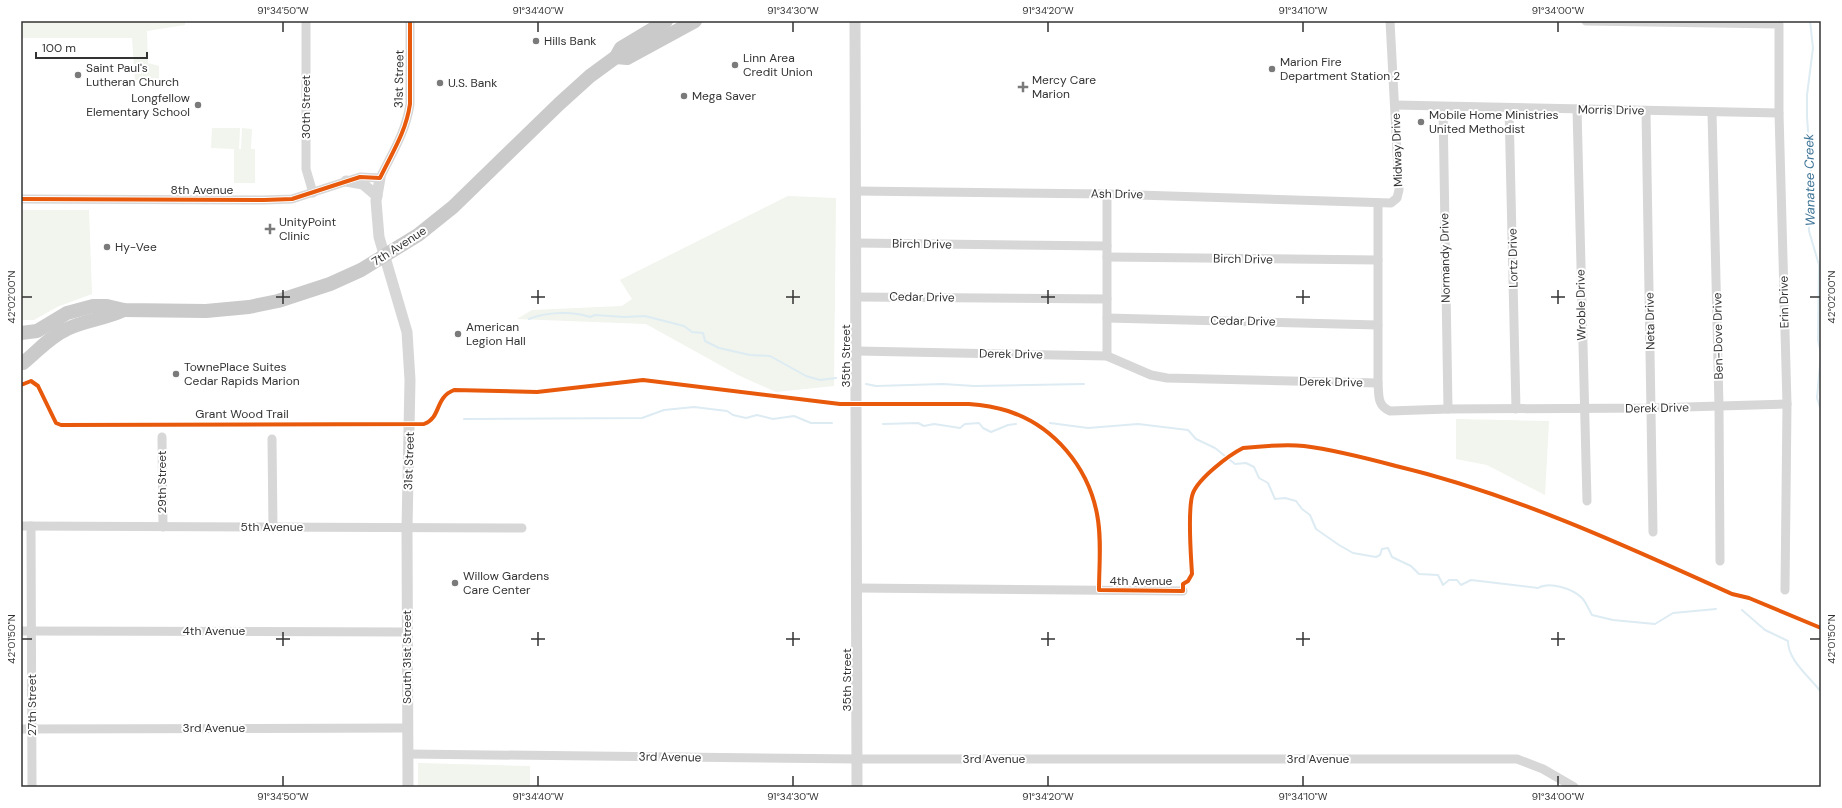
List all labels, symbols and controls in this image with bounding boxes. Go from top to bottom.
text: 91°34'50"W [257,4,309,17]
text: 91°34'40"W [512,4,564,17]
text: 91°34'30"W [767,4,819,17]
text: 91°34'20"W [1022,4,1074,17]
text: 91°34'10"W [1279,4,1328,17]
text: 91°34'00"W [1532,4,1585,17]
place label: Hills Bank [544,33,596,49]
scale bar [36,34,147,60]
marker: Hills Bank [531,36,541,46]
text: 100 m [42,40,76,56]
street label: 31st Street [390,49,408,108]
place label: Linn Area Credit Union [743,50,813,80]
place label: Marion Fire Department Station 2 [1280,54,1400,84]
place label: Saint Paul's Lutheran Church [86,60,179,90]
marker: Linn Area Credit Union [730,60,740,70]
marker: Marion Fire Department Station 2 [1267,64,1277,74]
marker: Saint Paul's Lutheran Church [73,70,83,80]
place label: Mercy Care Marion [1032,72,1096,102]
street label: 30th Street [298,75,314,139]
place label: U.S. Bank [448,75,497,91]
marker: U.S. Bank [435,78,445,88]
marker: Mercy Care Marion [1017,81,1029,93]
place label: Mega Saver [692,88,756,104]
place label: Longfellow Elementary School [86,90,190,120]
marker: Mega Saver [679,91,689,101]
marker: Longfellow Elementary School [193,100,203,110]
street label: Morris Drive [1578,101,1645,119]
place label: Mobile Home Ministries United Methodist [1429,107,1559,137]
street label: Midway Drive [1388,113,1406,187]
marker: Mobile Home Ministries United Methodist [1416,117,1426,127]
water label: Wanatee Creek [1800,133,1819,227]
street label: 8th Avenue [171,182,234,198]
street label: Ash Drive [1091,186,1144,202]
street label: Normandy Drive [1436,213,1454,303]
place label: UnityPoint Clinic [279,214,337,244]
street label: 7th Avenue [369,222,430,270]
marker: UnityPoint Clinic [264,223,276,235]
street label: Lortz Drive [1504,228,1522,288]
street label: Birch Drive [892,235,952,253]
place label: Hy-Vee [115,239,157,255]
marker: Hy-Vee [102,242,112,252]
street label: Birch Drive [1213,250,1273,268]
street label: Wroble Drive [1572,269,1590,341]
text: 42°02'00"N [5,270,18,323]
text: 42°02'00"N [1825,270,1838,323]
street label: Erin Drive [1776,275,1792,328]
street label: Cedar Drive [889,288,955,306]
street label: Neta Drive [1641,292,1659,350]
street label: Ben-Dove Drive [1709,292,1727,380]
street label: Cedar Drive [1210,312,1276,330]
place label: American Legion Hall [466,319,526,349]
street label: 35th Street [838,324,854,388]
marker: American Legion Hall [453,329,463,339]
street label: Derek Drive [979,345,1043,363]
place label: TownePlace Suites Cedar Rapids Marion [184,359,300,389]
marker: TownePlace Suites Cedar Rapids Marion [171,369,181,379]
street label: Derek Drive [1299,373,1363,391]
street label: Derek Drive [1625,399,1689,417]
street label: Grant Wood Trail [195,406,289,422]
street label: 31st Street [400,431,418,490]
street label: 29th Street [154,450,170,514]
street label: 5th Avenue [241,519,304,535]
place label: Willow Gardens Care Center [463,568,549,598]
street label: 4th Avenue [1110,573,1173,589]
marker: Willow Gardens Care Center [450,578,460,588]
street label: South 31st Street [399,610,415,704]
text: 42°01'50"N [5,614,18,664]
text: 42°01'50"N [1825,614,1838,664]
street label: 4th Avenue [183,623,246,639]
street label: 35th Street [839,648,855,712]
street label: 27th Street [24,674,40,736]
street label: 3rd Avenue [183,720,246,736]
street label: 3rd Avenue [638,748,702,766]
street label: 3rd Avenue [963,751,1026,767]
street label: 3rd Avenue [1287,751,1350,767]
text: 91°34'50"W [257,790,309,803]
text: 91°34'40"W [512,790,564,803]
text: 91°34'30"W [767,790,819,803]
text: 91°34'20"W [1022,790,1074,803]
text: 91°34'10"W [1279,790,1328,803]
text: 91°34'00"W [1532,790,1585,803]

